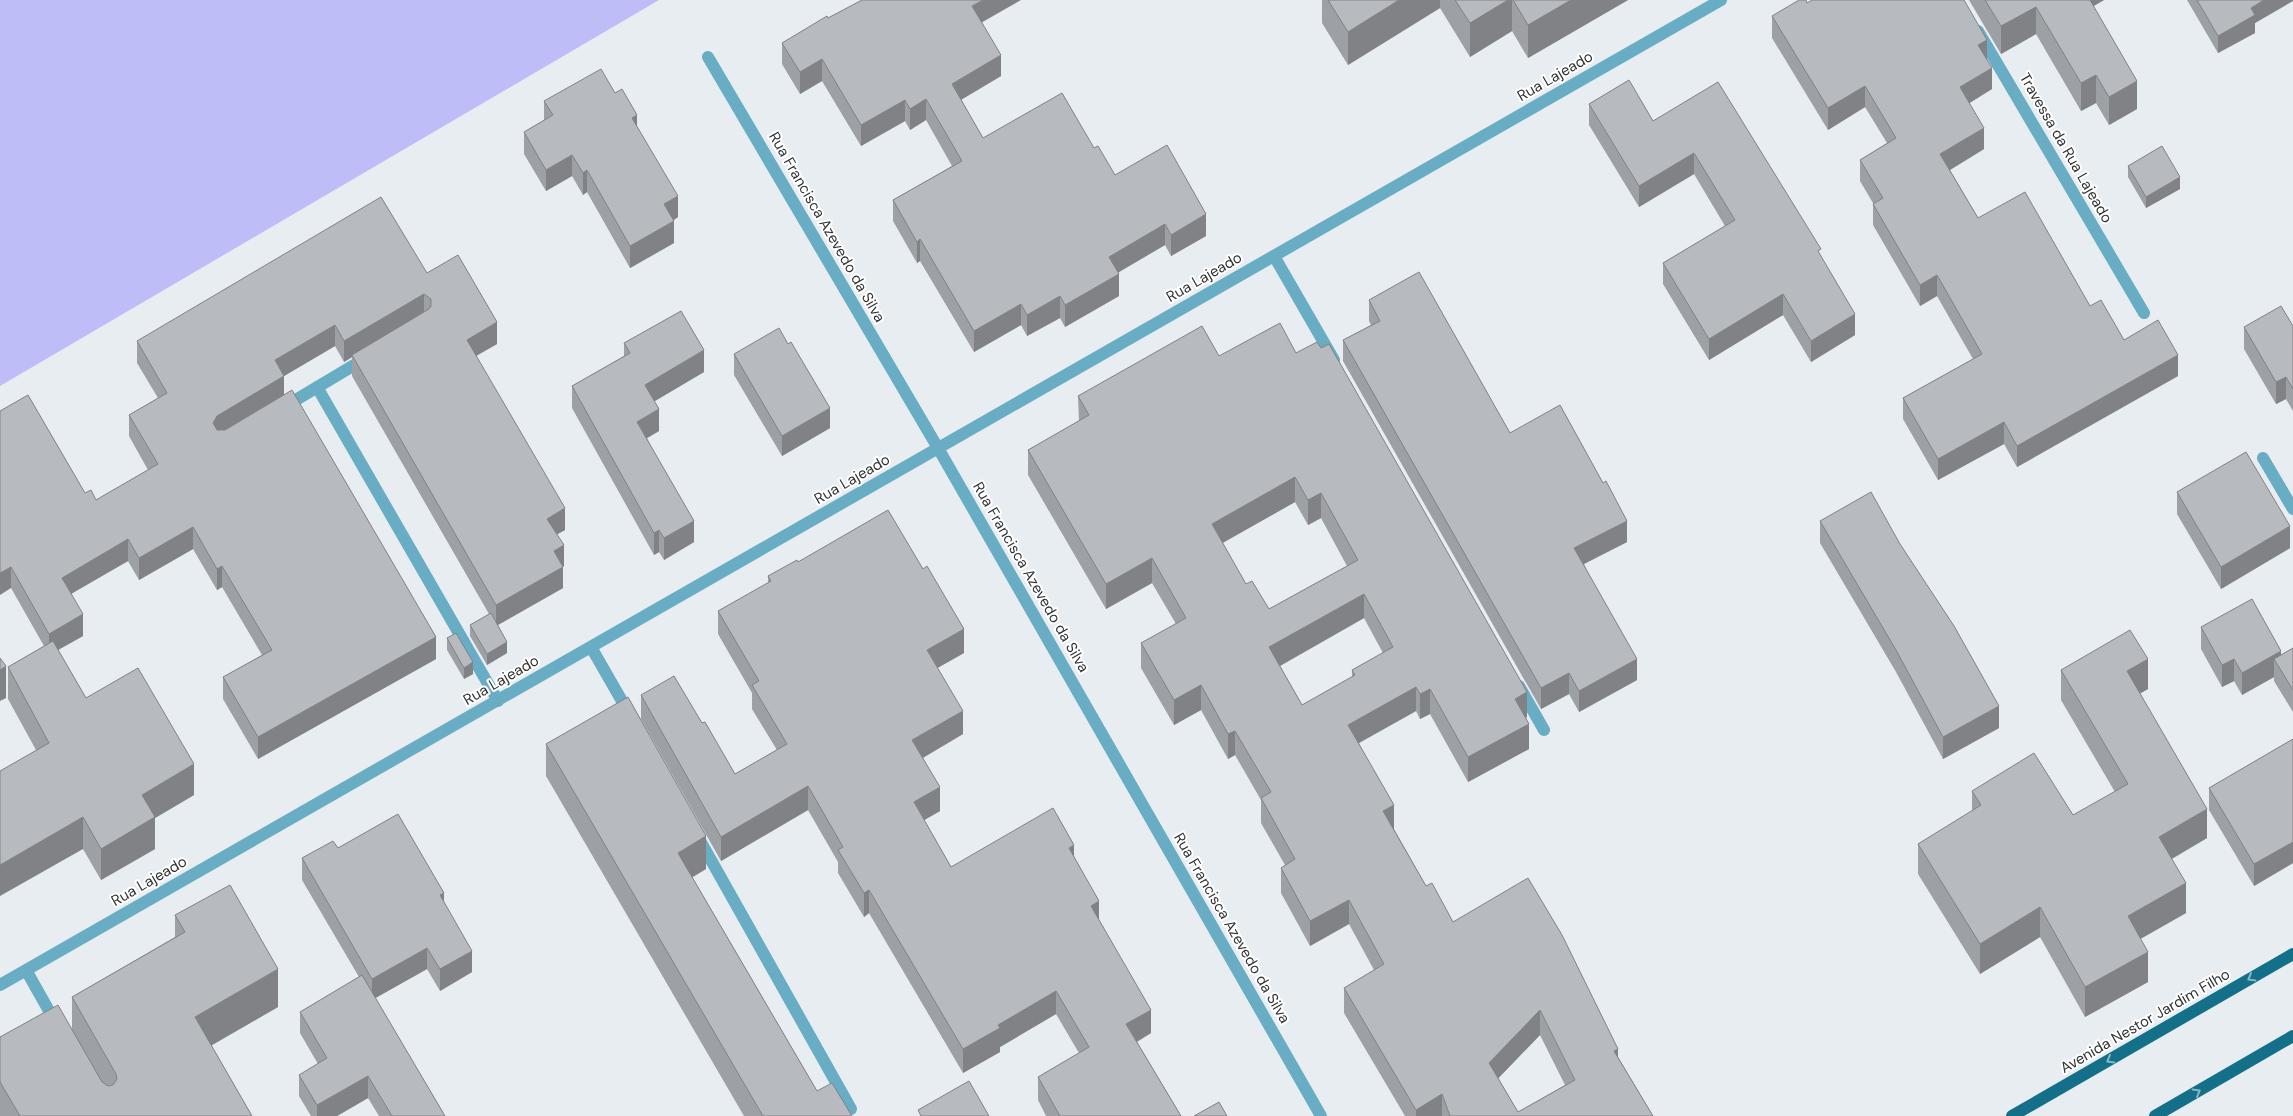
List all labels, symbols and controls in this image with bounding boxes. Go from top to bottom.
street label: Rua Lajeado [1513,46,1597,106]
street label: Travessa da Rua Lajeado [2015,69,2117,227]
street label: Rua Francisca Azevedo da Silva [764,128,890,326]
street label: Rua Lajeado [1162,247,1246,307]
street label: Rua Lajeado [810,449,894,509]
street label: Rua Francisca Azevedo da Silva [968,478,1094,676]
street label: Rua Lajeado [459,650,543,710]
street label: Rua Francisca Azevedo da Silva [1169,829,1295,1027]
street label: Rua Lajeado [107,851,191,911]
street label: Avenida Nestor Jardim Filho [2056,964,2234,1078]
one-way arrow [2247,972,2256,982]
one-way arrow [2107,1053,2116,1063]
one-way arrow [2192,1088,2201,1098]

